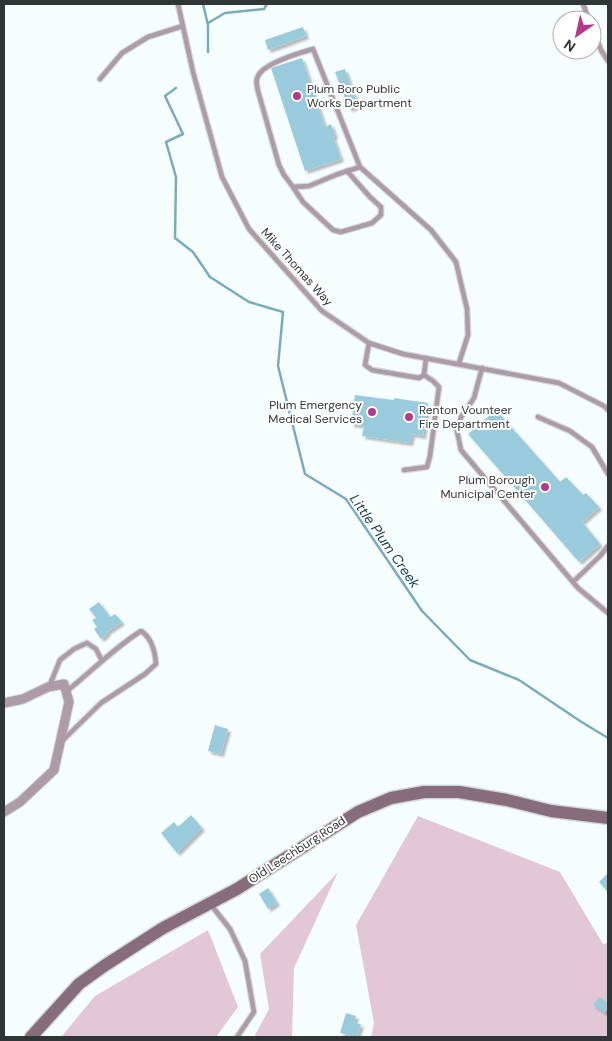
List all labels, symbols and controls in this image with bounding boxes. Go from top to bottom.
north arrow [552,10,602,60]
text: N [560,35,579,56]
place label: Plum Boro Public Works Department [307,81,412,111]
marker: Plum Boro Public Works Department [291,90,303,102]
street label: Mike Thomas Way [258,225,337,310]
place label: Plum Emergency Medical Services [268,397,362,427]
place label: Renton Vounteer Fire Department [419,402,513,432]
marker: Plum Emergency Medical Services [366,406,378,418]
marker: Renton Vounteer Fire Department [403,411,415,423]
place label: Plum Borough Municipal Center [441,472,536,502]
marker: Plum Borough Municipal Center [539,481,551,493]
water label: Little Plum Creek [346,491,425,592]
street label: Old Leechburg Road [245,813,349,887]

